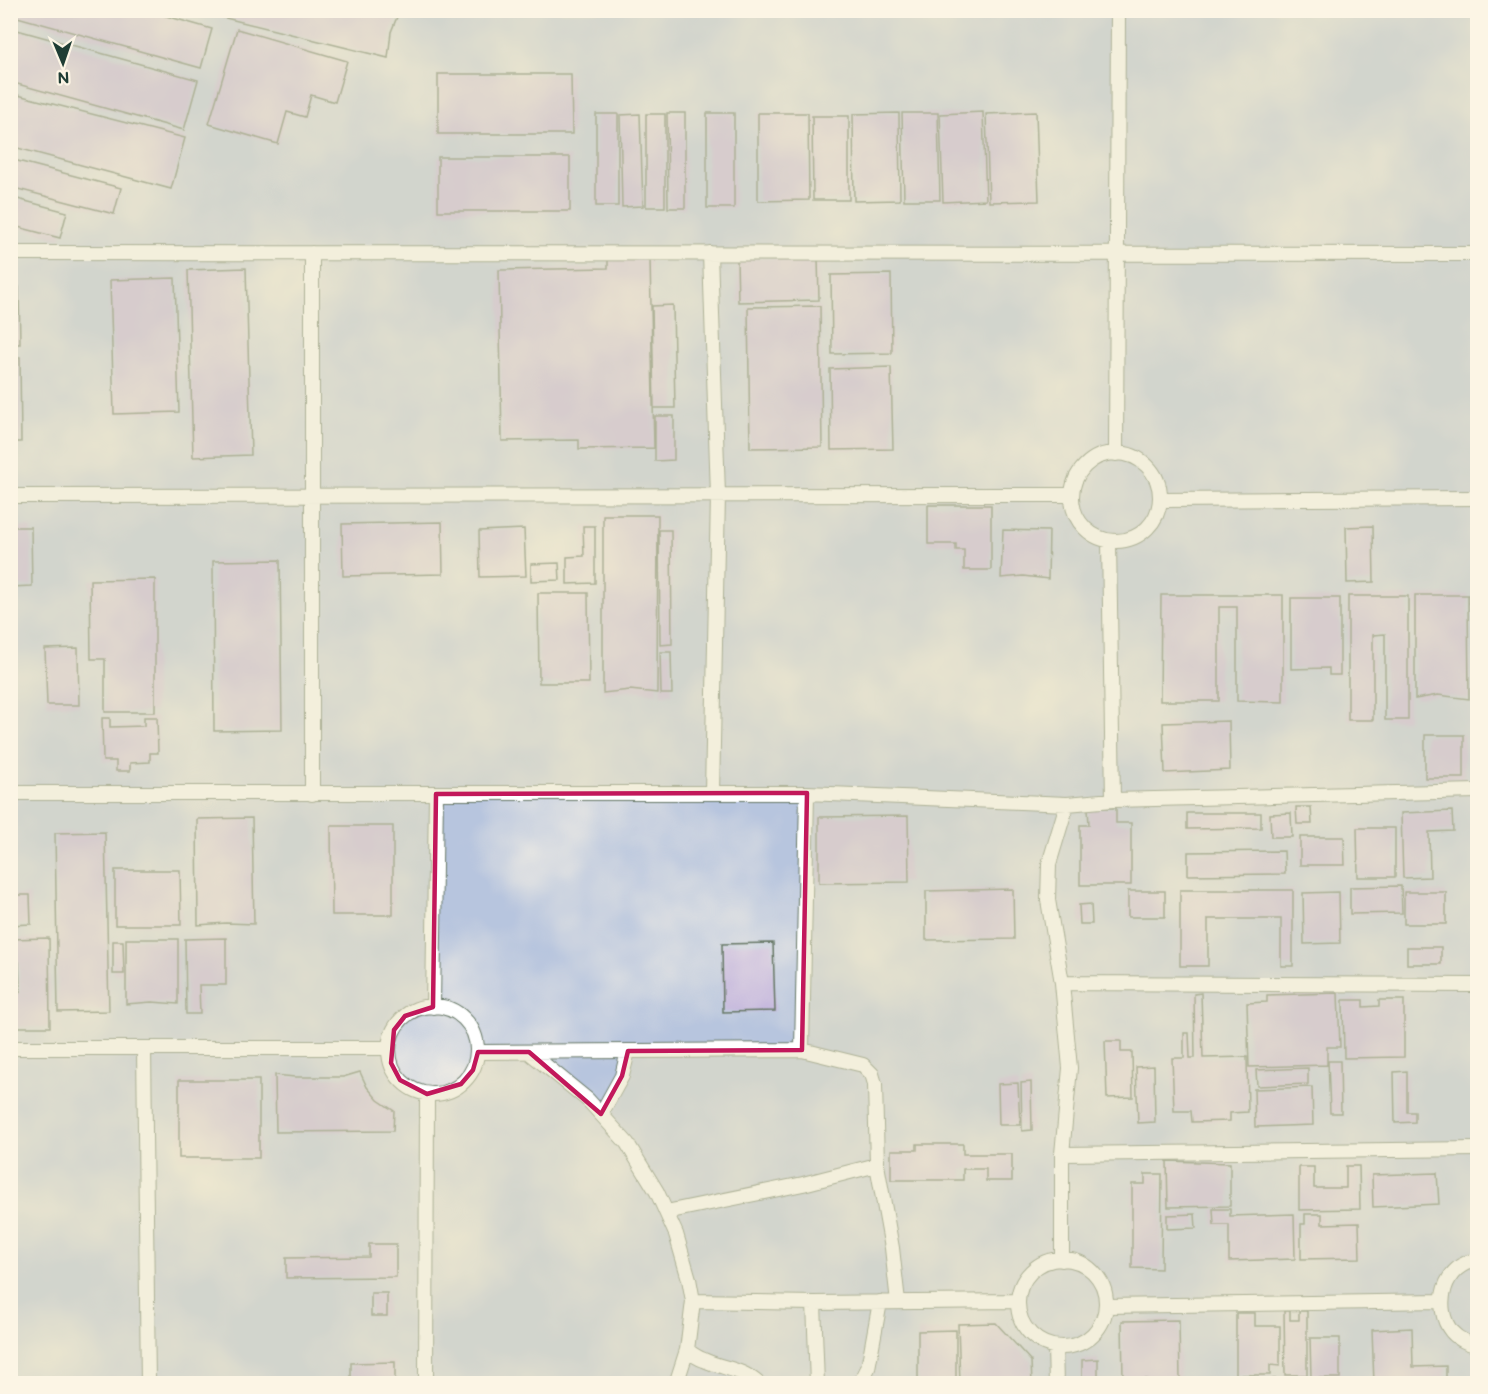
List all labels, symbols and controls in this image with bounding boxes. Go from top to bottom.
north arrow [33,33,93,93]
text: N [57,67,70,86]

